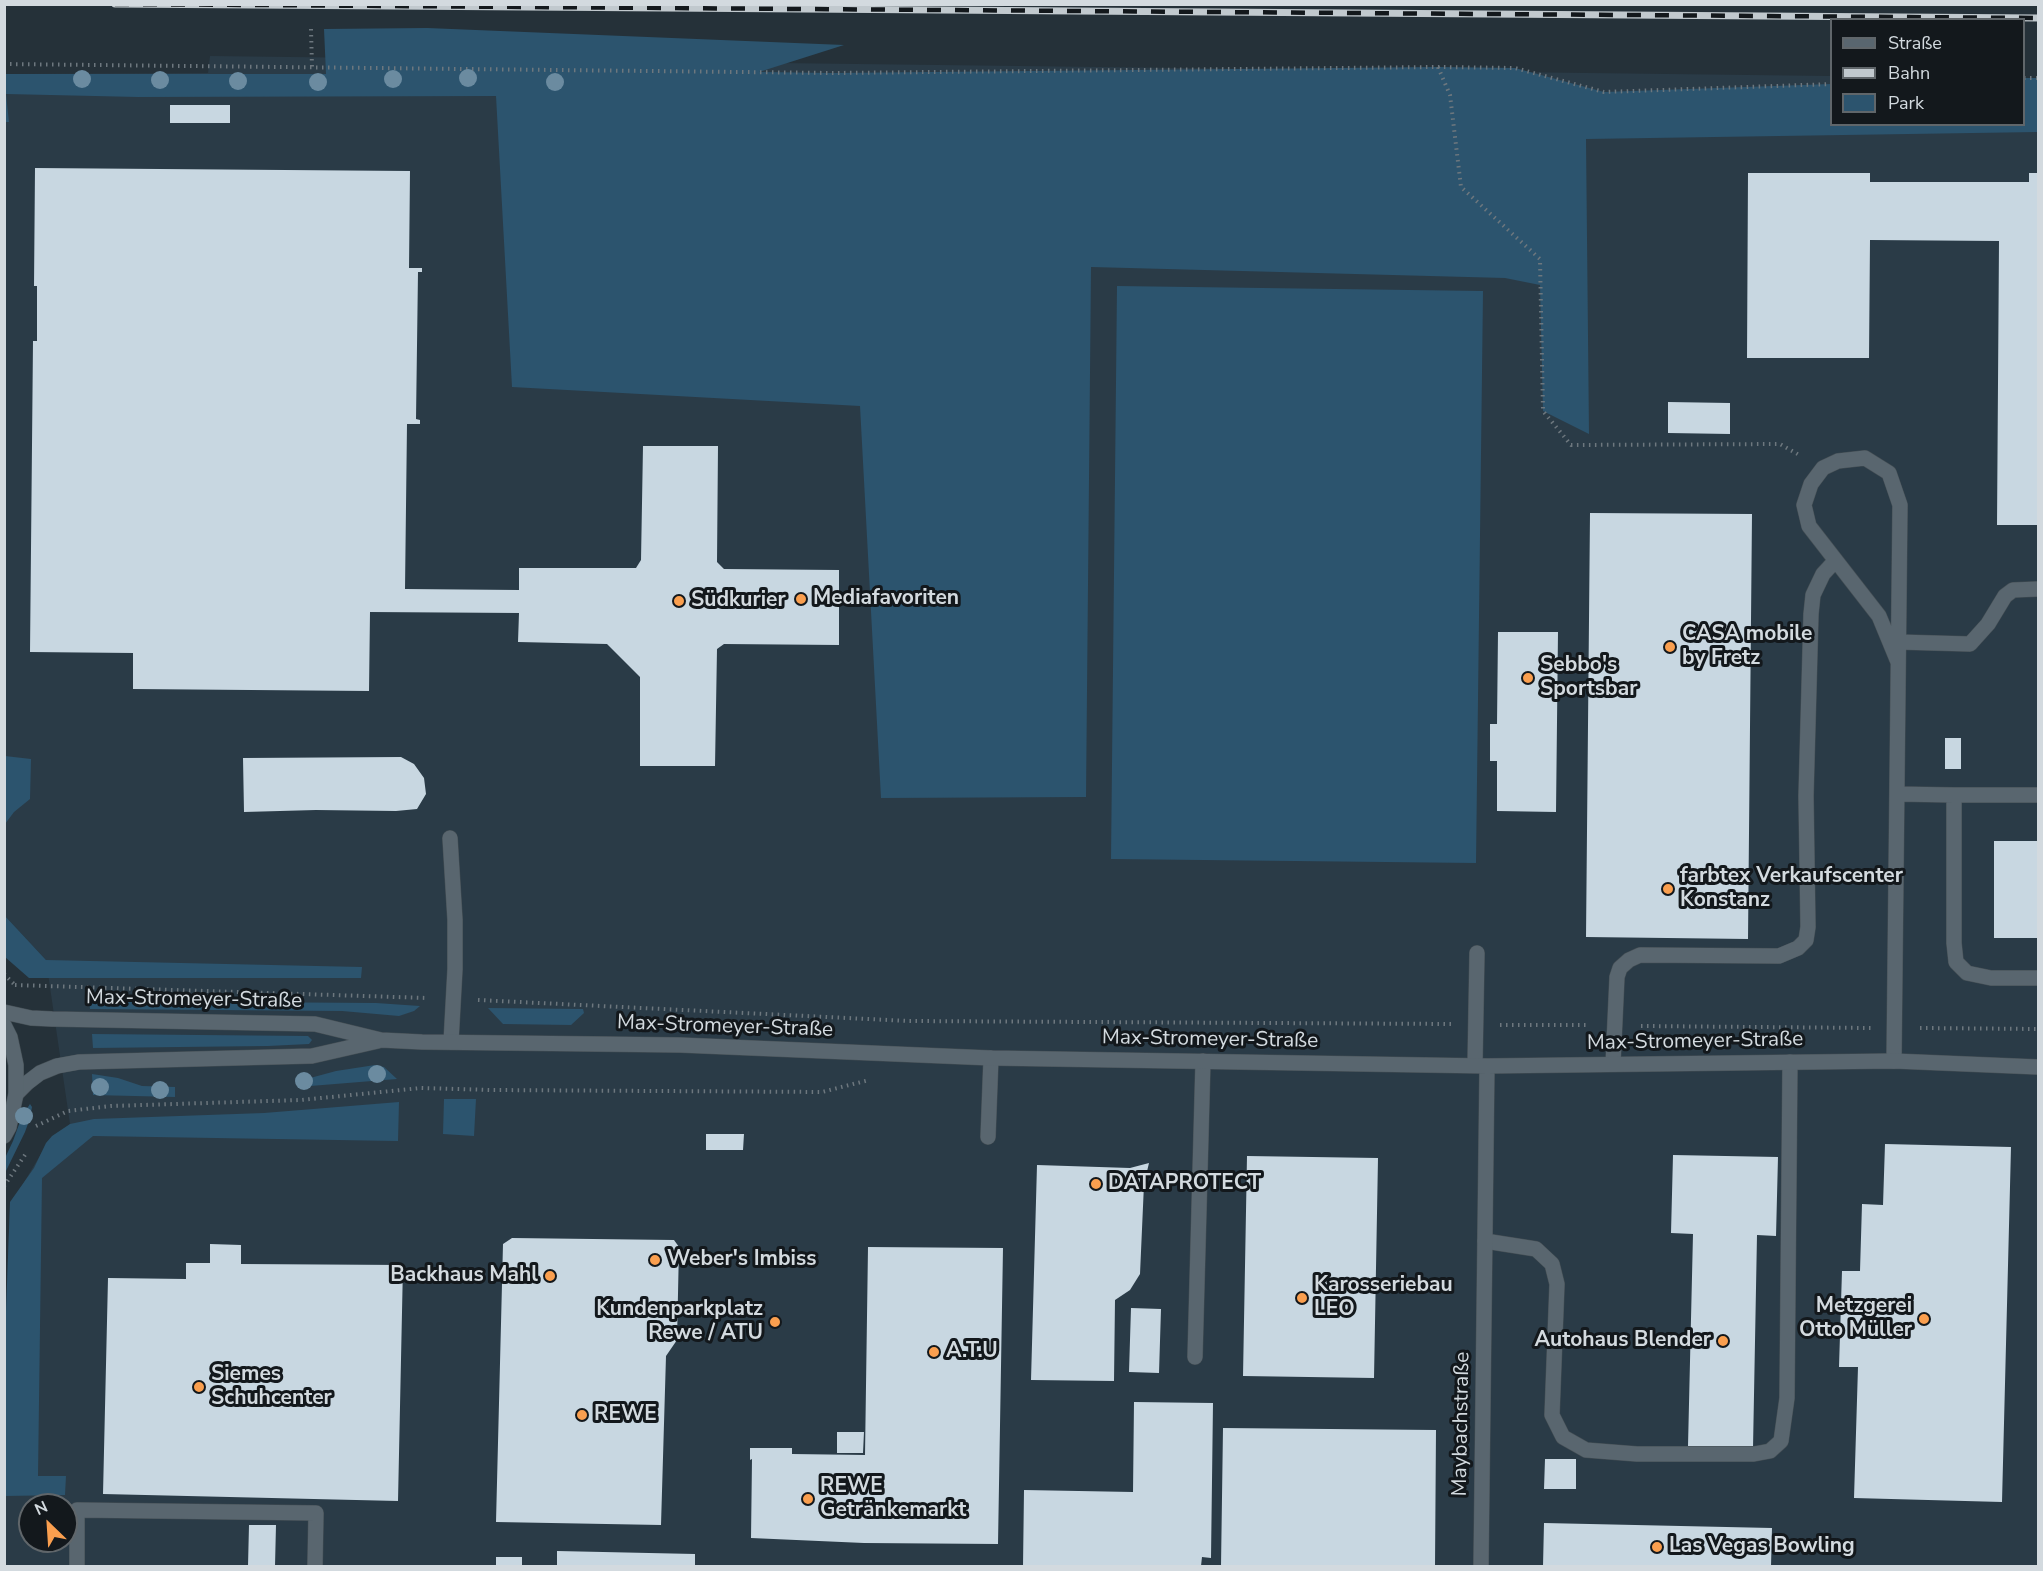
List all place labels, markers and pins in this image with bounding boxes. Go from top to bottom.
place label: Mediafavoriten [813,586,959,612]
place label: Südkurier [691,588,786,614]
marker: Mediafavoriten [794,592,808,606]
marker: Südkurier [672,594,686,608]
place label: CASA mobile by Fretz [1682,622,1812,672]
marker: CASA mobile by Fretz [1663,640,1677,654]
place label: Sebbo's Sportsbar [1540,653,1637,703]
marker: Sebbo's Sportsbar [1521,671,1535,685]
place label: farbtex Verkaufscenter Konstanz [1680,864,1903,914]
marker: farbtex Verkaufscenter Konstanz [1661,882,1675,896]
place label: DATAPROTECT [1108,1171,1261,1197]
marker: DATAPROTECT [1089,1177,1103,1191]
place label: Weber's Imbiss [667,1247,816,1273]
marker: Weber's Imbiss [648,1253,662,1267]
place label: Backhaus Mahl [390,1263,538,1289]
marker: Backhaus Mahl [543,1269,557,1283]
place label: Karosseriebau LEO [1314,1273,1453,1323]
marker: Karosseriebau LEO [1295,1291,1309,1305]
place label: Metzgerei Otto Müller [1799,1294,1912,1344]
place label: Kundenparkplatz Rewe / ATU [596,1297,763,1347]
marker: Metzgerei Otto Müller [1917,1312,1931,1326]
marker: Kundenparkplatz Rewe / ATU [768,1315,782,1329]
place label: Autohaus Blender [1534,1328,1711,1354]
marker: Autohaus Blender [1716,1334,1730,1348]
place label: A.T.U [946,1339,998,1365]
marker: A.T.U [927,1345,941,1359]
place label: Siemes Schuhcenter [211,1362,332,1412]
marker: Siemes Schuhcenter [192,1380,206,1394]
place label: REWE [594,1402,657,1428]
marker: REWE [575,1408,589,1422]
place label: REWE Getränkemarkt [820,1474,966,1524]
marker: REWE Getränkemarkt [801,1492,815,1506]
place label: Las Vegas Bowling [1669,1534,1855,1560]
marker: Las Vegas Bowling [1650,1540,1664,1554]

